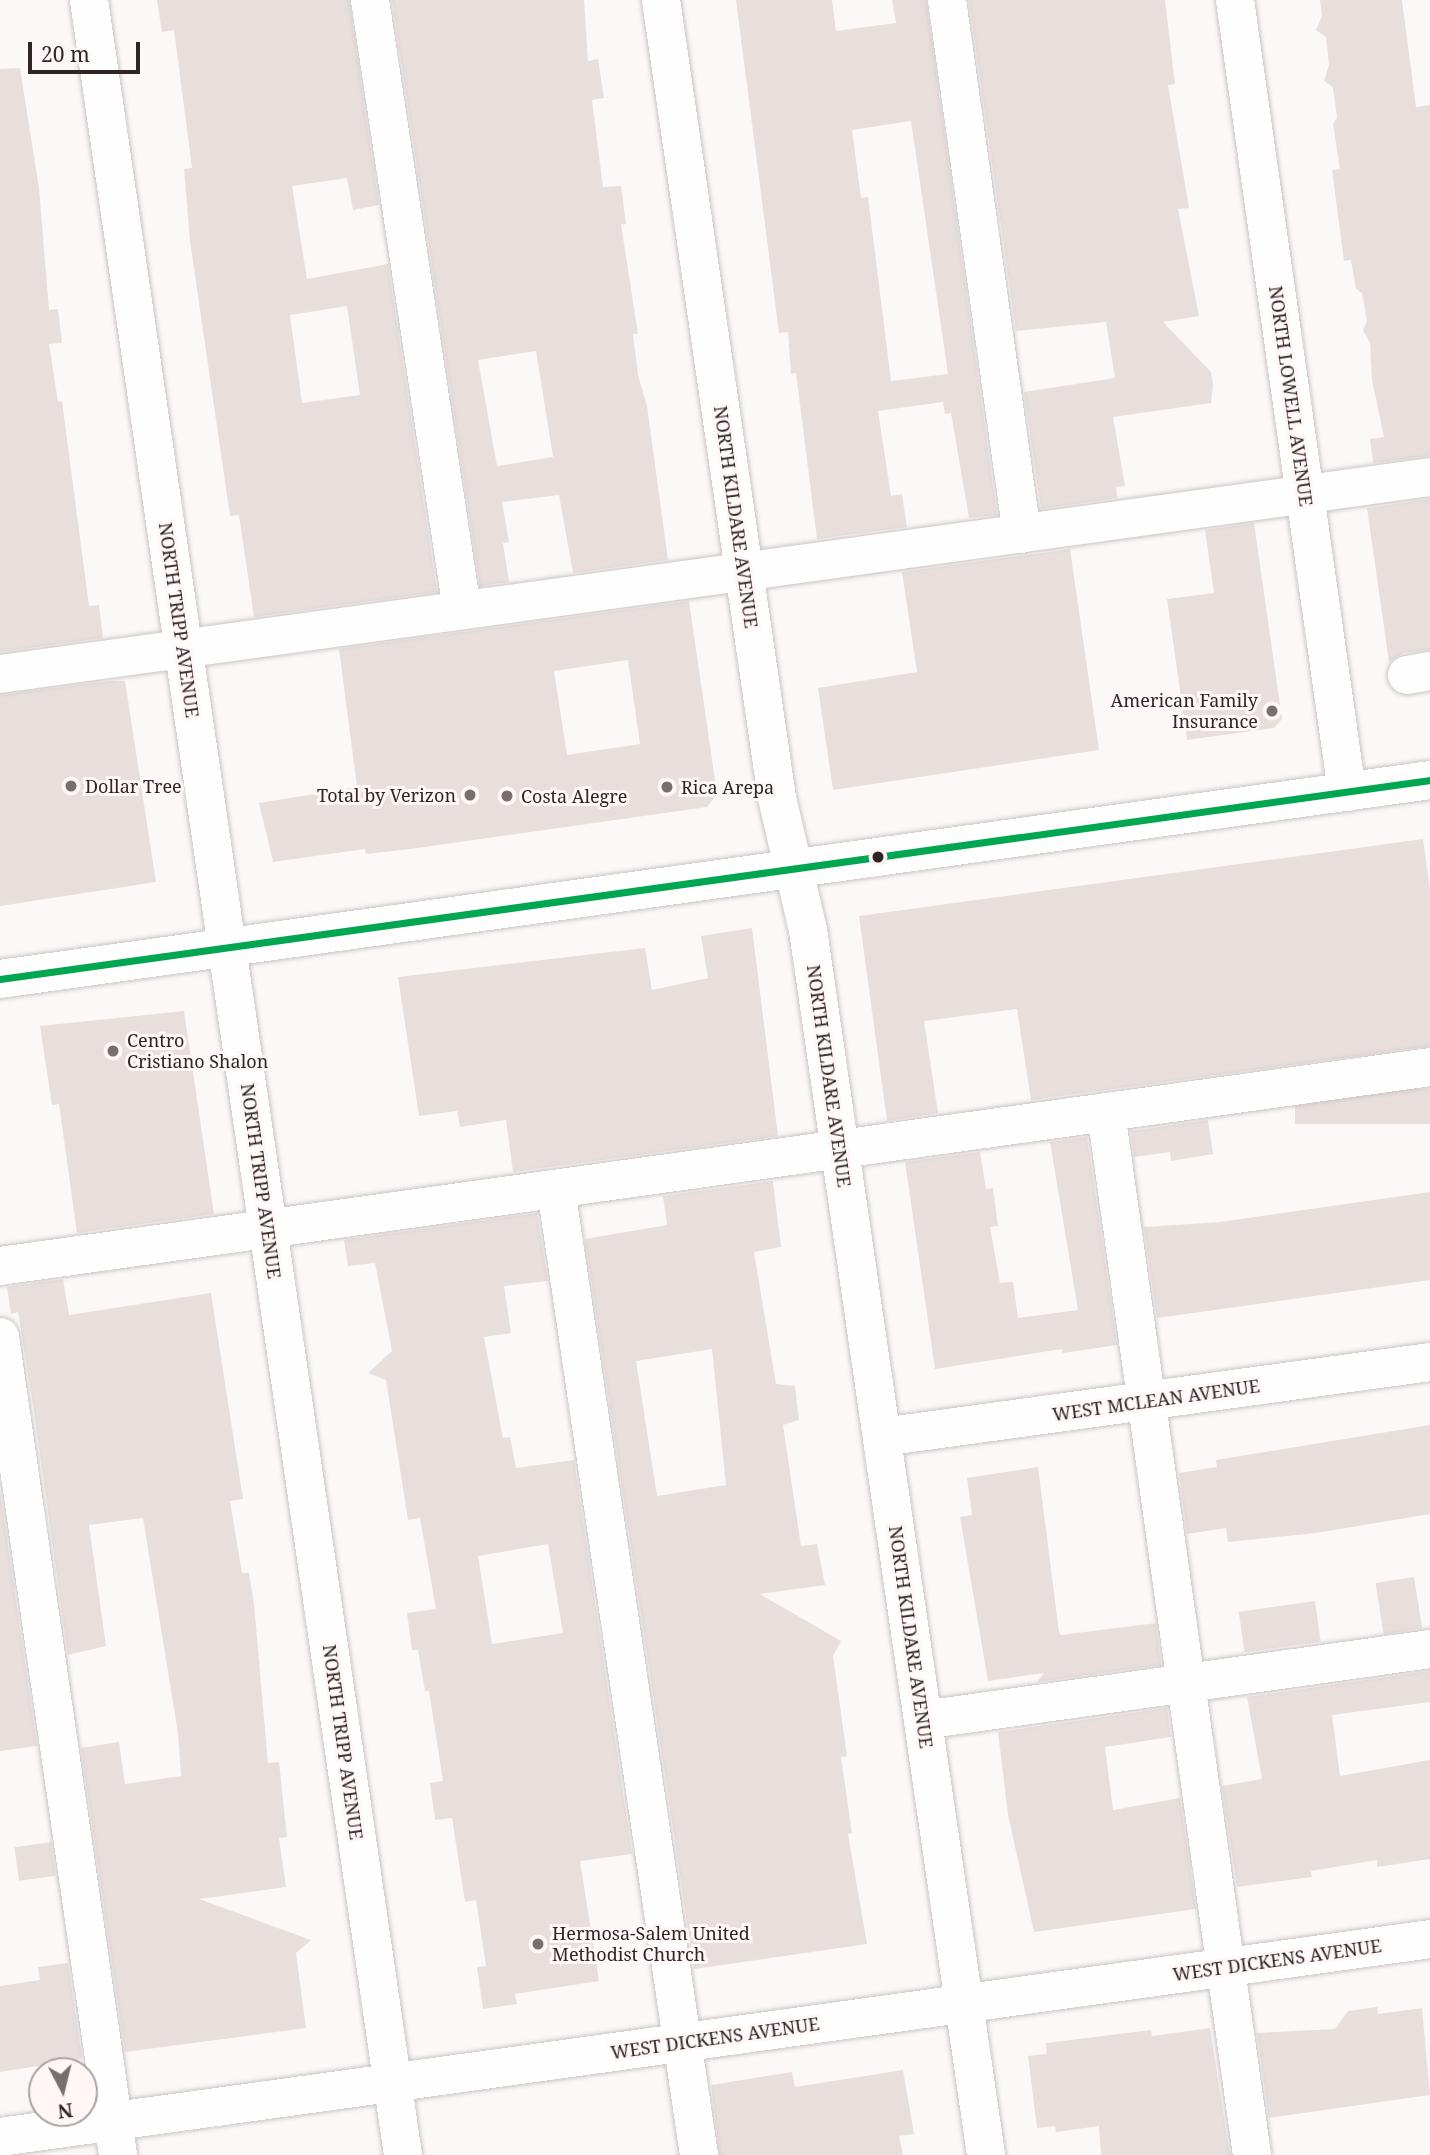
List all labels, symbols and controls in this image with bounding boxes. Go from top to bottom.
scale bar [32,28,144,72]
text: 20 m [41,40,90,68]
street label: NORTH LOWELL AVENUE [1265,284,1317,508]
street label: NORTH KILDARE AVENUE [710,404,762,630]
street label: NORTH TRIPP AVENUE [155,521,203,719]
place label: American Family Insurance [1111,690,1258,732]
marker: American Family Insurance [1264,703,1280,719]
place label: Dollar Tree [85,775,182,797]
place label: Rica Arepa [681,776,774,798]
marker: Dollar Tree [63,778,79,794]
marker: Rica Arepa [659,779,675,795]
place label: Total by Verizon [317,784,456,806]
place label: Costa Alegre [521,785,627,807]
marker: Total by Verizon [462,787,478,803]
marker: Costa Alegre [499,788,515,804]
unlabelled marker [871,850,885,864]
street label: NORTH KILDARE AVENUE [803,963,855,1189]
place label: Centro Cristiano Shalon [127,1030,268,1072]
marker: Centro Cristiano Shalon [105,1043,121,1059]
street label: NORTH TRIPP AVENUE [237,1082,285,1280]
street label: WEST MCLEAN AVENUE [1051,1375,1261,1425]
street label: NORTH KILDARE AVENUE [885,1524,937,1750]
street label: NORTH TRIPP AVENUE [319,1643,367,1841]
place label: Hermosa-Salem United Methodist Church [552,1923,750,1966]
street label: WEST DICKENS AVENUE [1171,1935,1383,1985]
marker: Hermosa-Salem United Methodist Church [530,1936,546,1952]
street label: WEST DICKENS AVENUE [609,2013,821,2063]
north arrow [28,2057,98,2127]
text: N [56,2097,74,2125]

